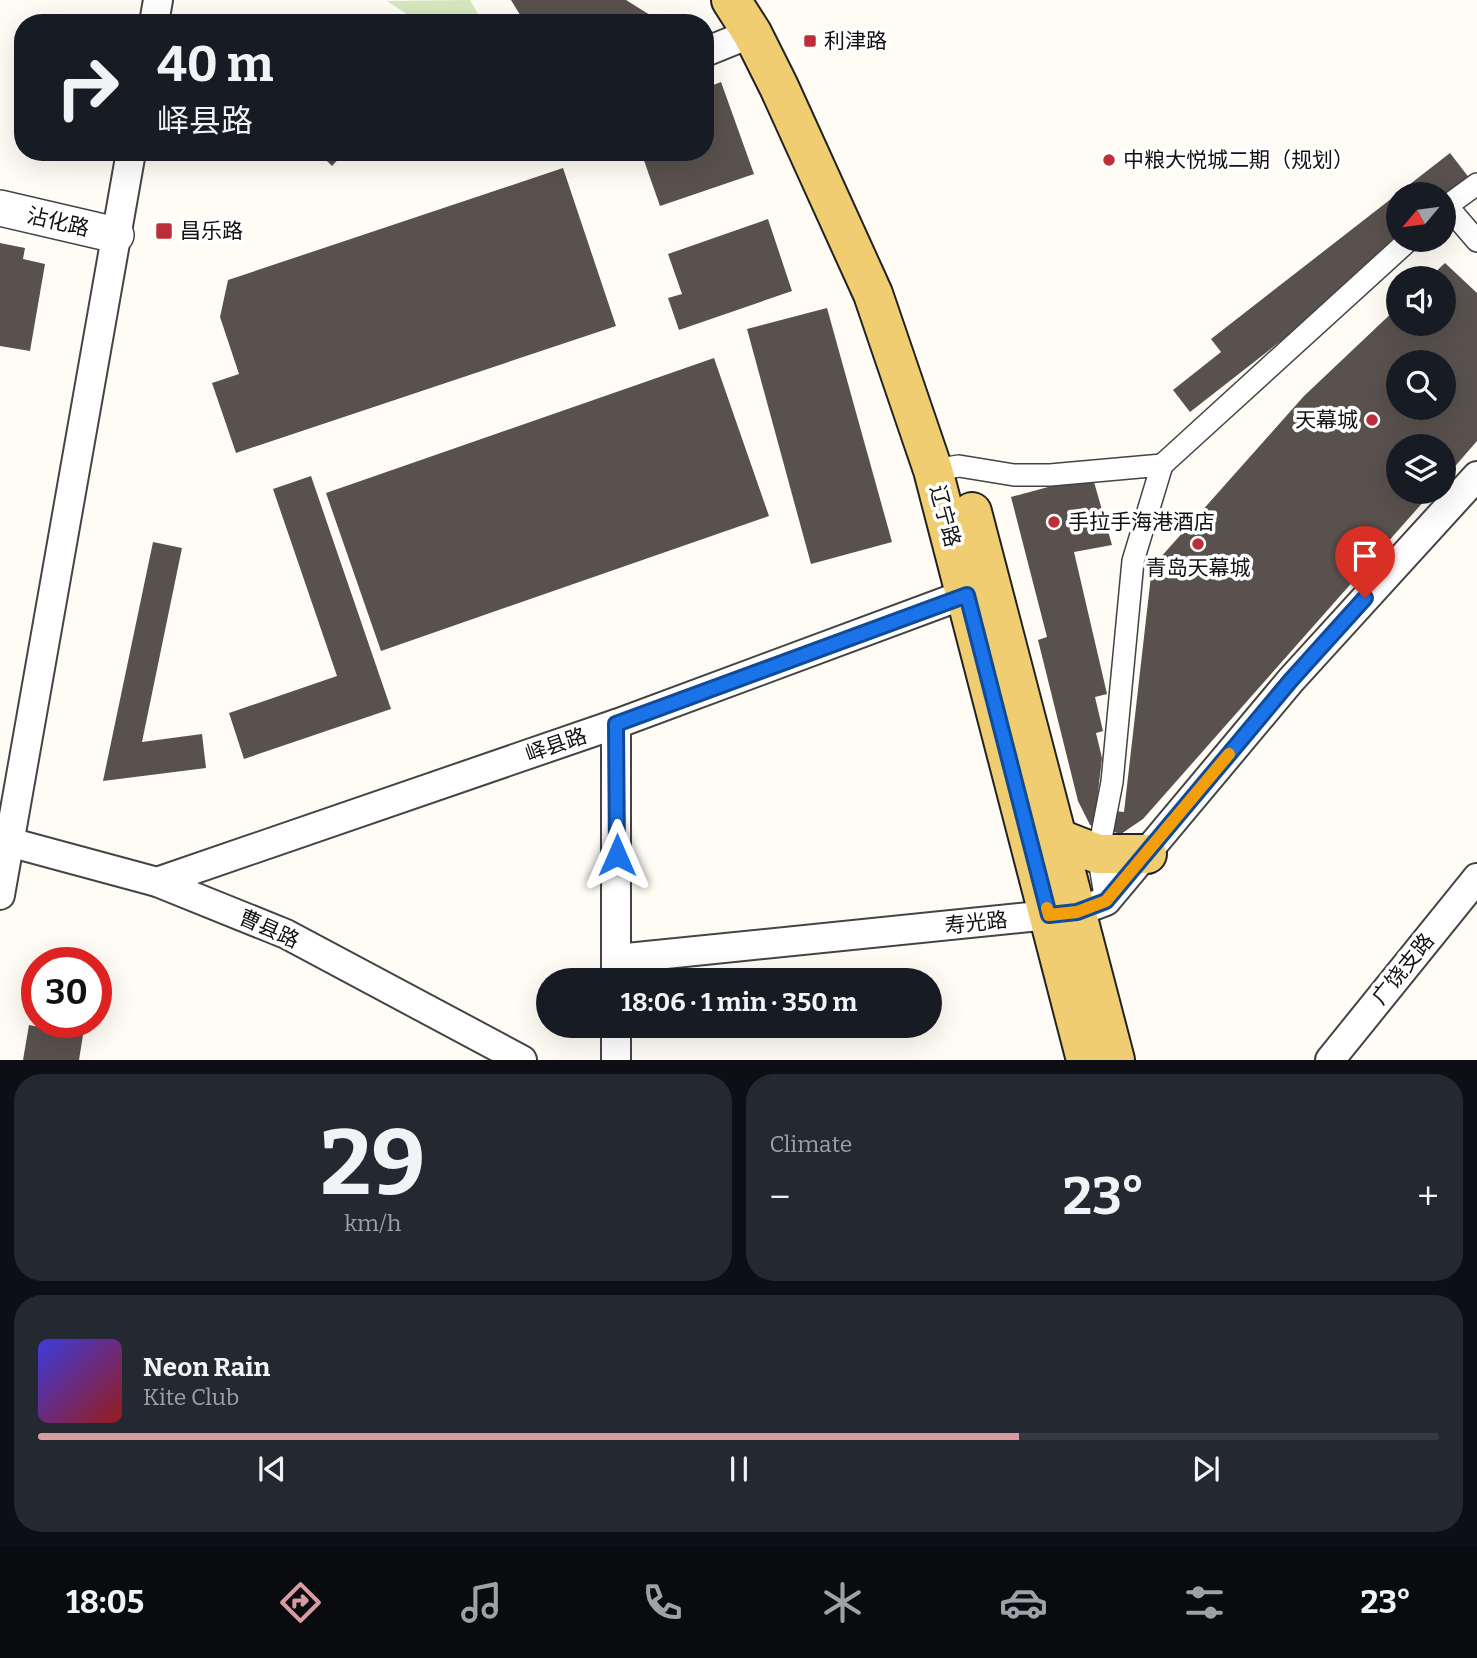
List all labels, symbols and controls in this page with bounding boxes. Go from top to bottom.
place label: 利津路 [824,28,887,54]
marker: 利津路 [802,33,818,49]
text: 40 m [157,35,274,94]
icon: right [42,42,133,133]
text: 峄县路 [157,102,253,140]
place label: 中粮大悦城二期（规划） [1123,147,1354,173]
marker: 中粮大悦城二期（规划） [1101,152,1117,168]
north arrow [1386,182,1456,252]
map controls [1386,182,1456,504]
street label: 沾化路 [24,202,92,242]
place label: 昌乐路 [180,218,243,244]
marker: 昌乐路 [154,221,174,241]
button: sound [1386,266,1456,336]
button: search [1386,350,1456,420]
place label: 天幕城 [1295,407,1358,433]
marker: 天幕城 [1364,412,1380,428]
button: layers [1386,434,1456,504]
street label: 辽宁路 [924,482,966,550]
place label: 手拉手海港酒店 [1068,509,1215,535]
marker: 手拉手海港酒店 [1046,514,1062,530]
pin [1335,526,1395,598]
marker: 青岛天幕城 [1190,536,1206,552]
icon: arrive [1346,537,1384,575]
place label: 青岛天幕城 [1146,555,1251,581]
street label: 峄县路 [522,722,590,768]
position arrow [580,818,654,892]
street label: 曹县路 [235,904,303,954]
street label: 寿光路 [943,907,1009,939]
street label: 广饶支路 [1366,928,1440,1010]
speed limit sign: 30 [21,947,112,1038]
text: 18:06 · 1 min · 350 m [621,987,857,1018]
text: 29 [320,1109,425,1218]
text: Climate [770,1130,852,1158]
text: 23° [1063,1165,1145,1228]
text: − [770,1174,790,1220]
text: + [1417,1174,1439,1220]
text: km/h [344,1209,401,1237]
text: Neon Rain [143,1352,270,1383]
text: Kite Club [143,1383,239,1411]
icon: previous [253,1450,291,1488]
icon: pause [720,1450,758,1488]
icon: next [1187,1450,1225,1488]
icon: directions [276,1578,325,1627]
icon: music [457,1578,506,1627]
icon: phone [638,1578,687,1627]
icon: climate [818,1578,867,1627]
icon: car [999,1578,1048,1627]
icon: filters [1180,1578,1229,1627]
text: 18:05 [66,1583,144,1621]
text: 23° [1361,1583,1411,1621]

